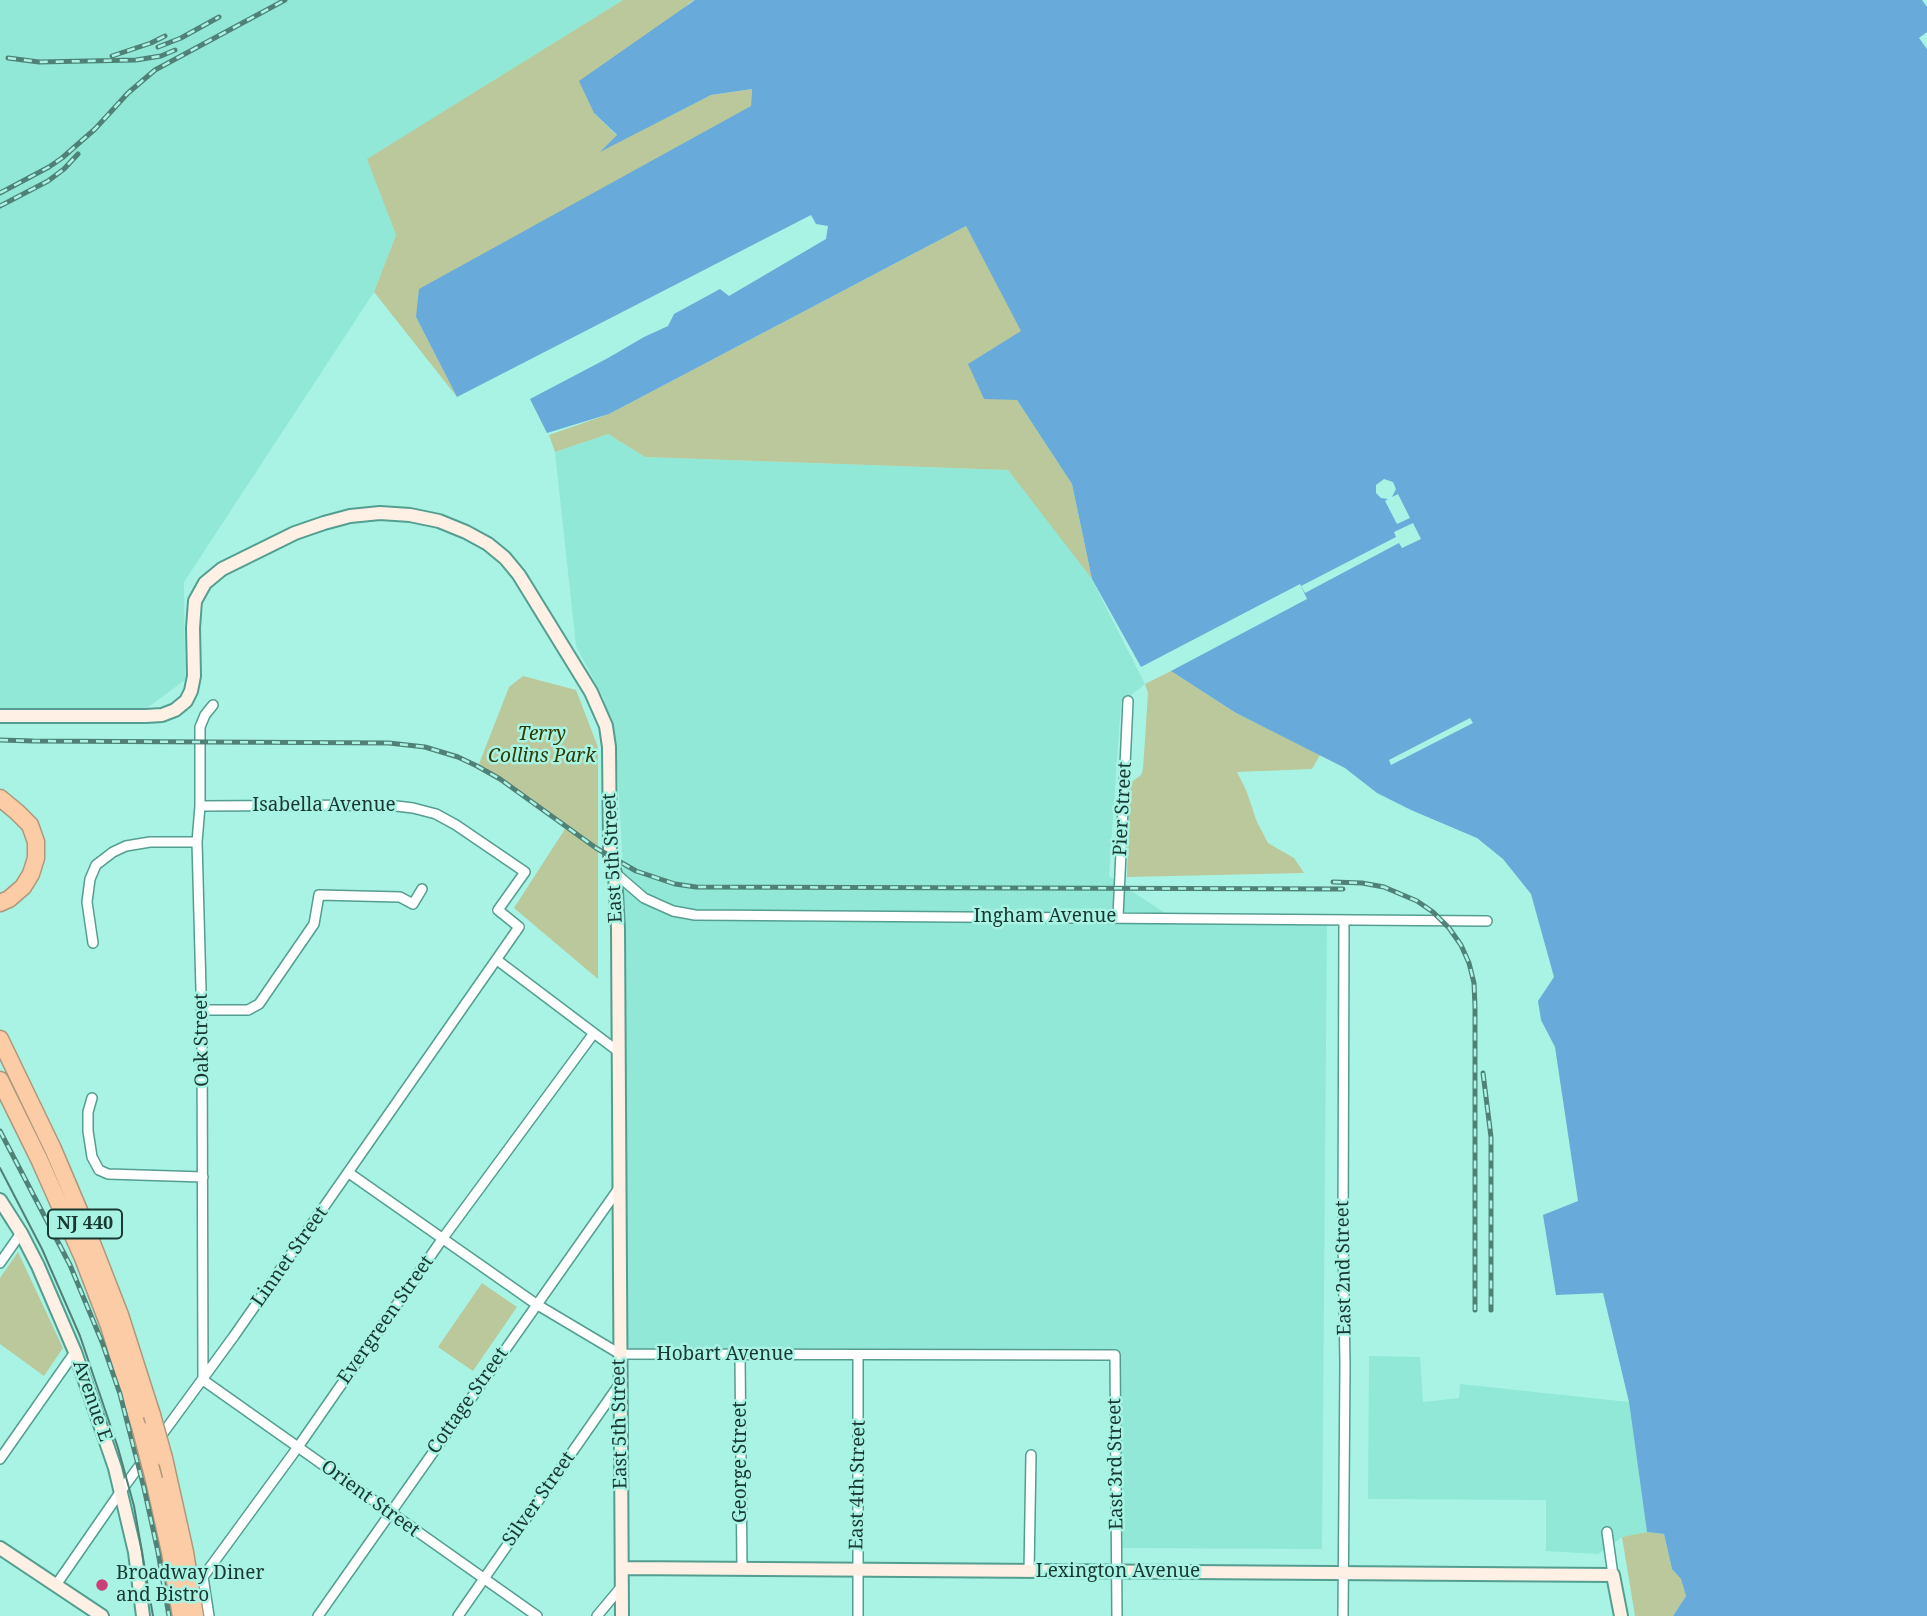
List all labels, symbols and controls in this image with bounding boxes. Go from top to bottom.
park label: Terry Collins Park [488,724,596,768]
street label: Pier Street [1109,761,1137,857]
street label: East 5th Street [598,792,628,924]
street label: Isabella Avenue [252,795,396,817]
street label: Ingham Avenue [973,906,1117,928]
street label: Oak Street [190,993,214,1087]
street label: East 2nd Street [1331,1200,1357,1336]
street label: Linnet Street [247,1202,333,1312]
road number: NJ 440 [48,1210,122,1238]
street label: Evergreen Street [333,1251,439,1389]
street label: Cottage Street [423,1343,513,1459]
street label: Hobart Avenue [657,1344,793,1366]
street label: Avenue E [67,1357,117,1445]
street label: East 5th Street [607,1359,633,1489]
street label: East 3rd Street [1103,1398,1129,1530]
street label: George Street [730,1401,752,1523]
street label: East 4th Street [845,1420,871,1550]
street label: Silver Street [498,1447,580,1551]
street label: Orient Street [316,1456,424,1542]
street label: Lexington Avenue [1036,1561,1200,1583]
place label: Broadway Diner and Bistro [116,1563,264,1607]
marker: Broadway Diner and Bistro [94,1577,110,1593]

